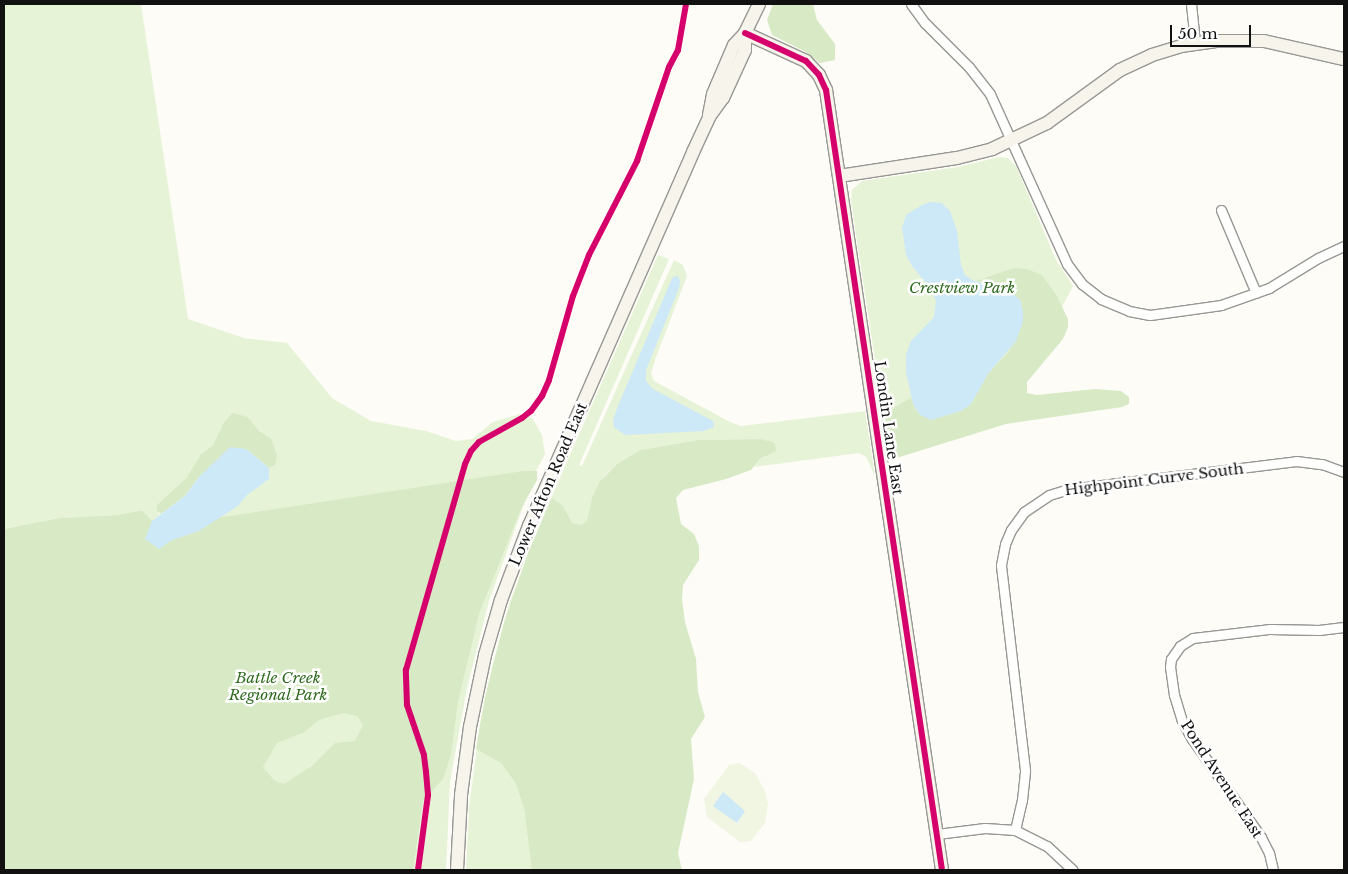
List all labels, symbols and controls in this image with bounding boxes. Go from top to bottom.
scale bar [1173,15,1254,47]
text: 50 m [1178,24,1218,43]
park label: Crestview Park [909,279,1015,297]
street label: Londin Lane East [871,360,907,496]
street label: Lower Afton Road East [505,399,591,569]
street label: Highpoint Curve South [1063,459,1245,499]
park label: Battle Creek Regional Park [229,668,327,703]
street label: Pond Avenue East [1177,716,1267,842]

